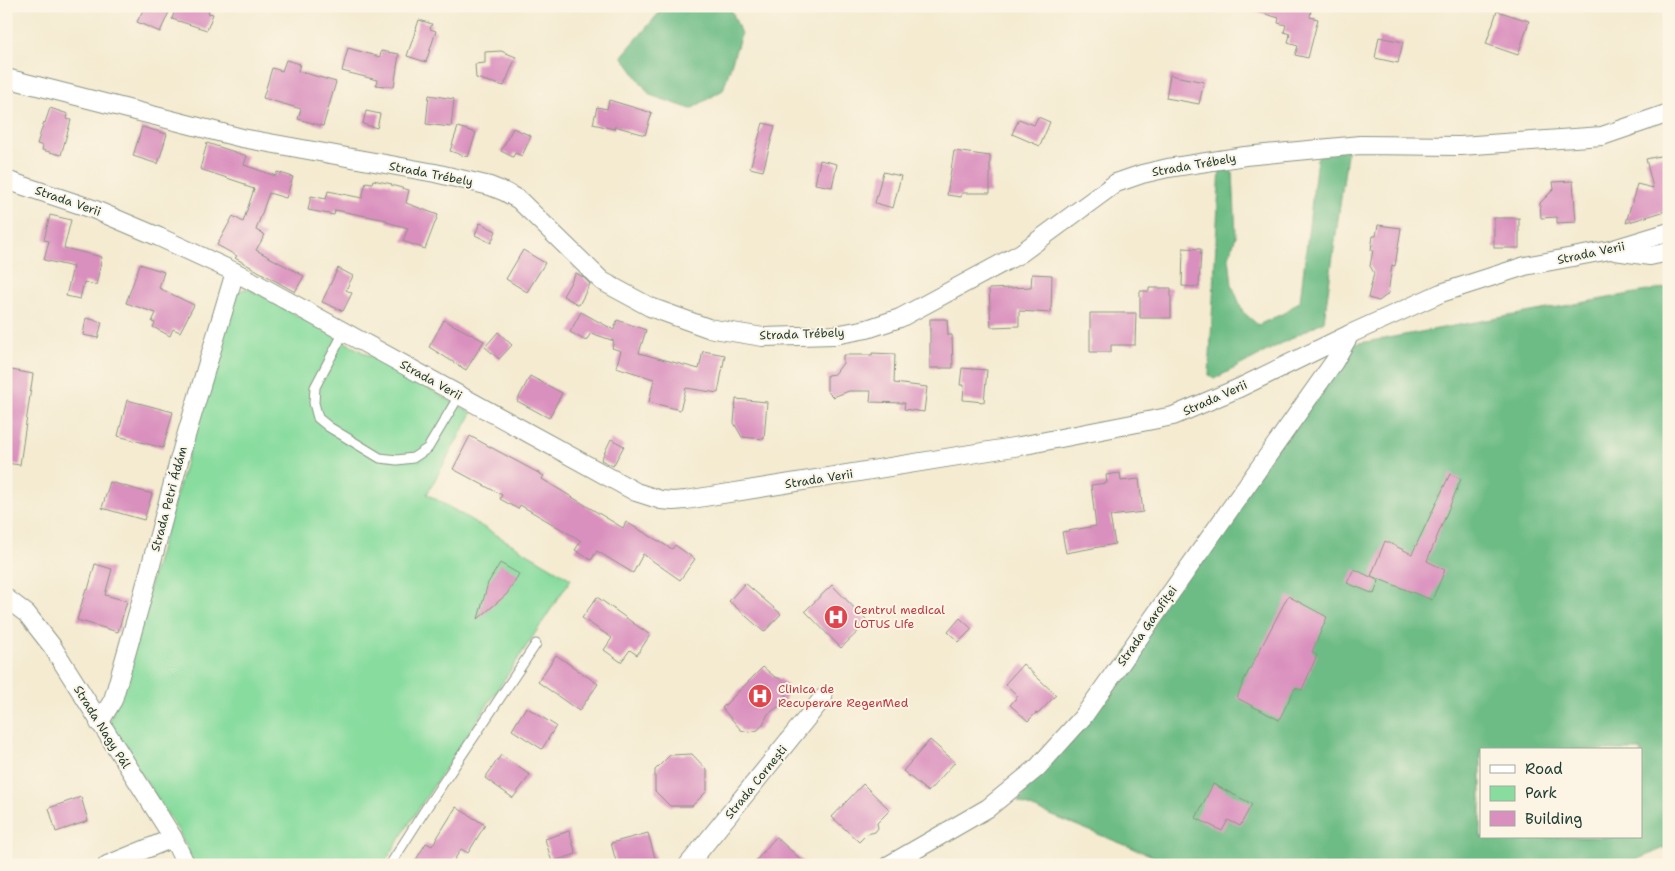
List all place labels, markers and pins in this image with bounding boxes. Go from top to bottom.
place label: Centrul medical LOTUS Life [854,602,945,632]
hospital icon: Centrul medical LOTUS Life [823,604,849,630]
place label: Clinica de Recuperare RegenMed [778,681,909,711]
hospital icon: Clinica de Recuperare RegenMed [747,683,773,709]

